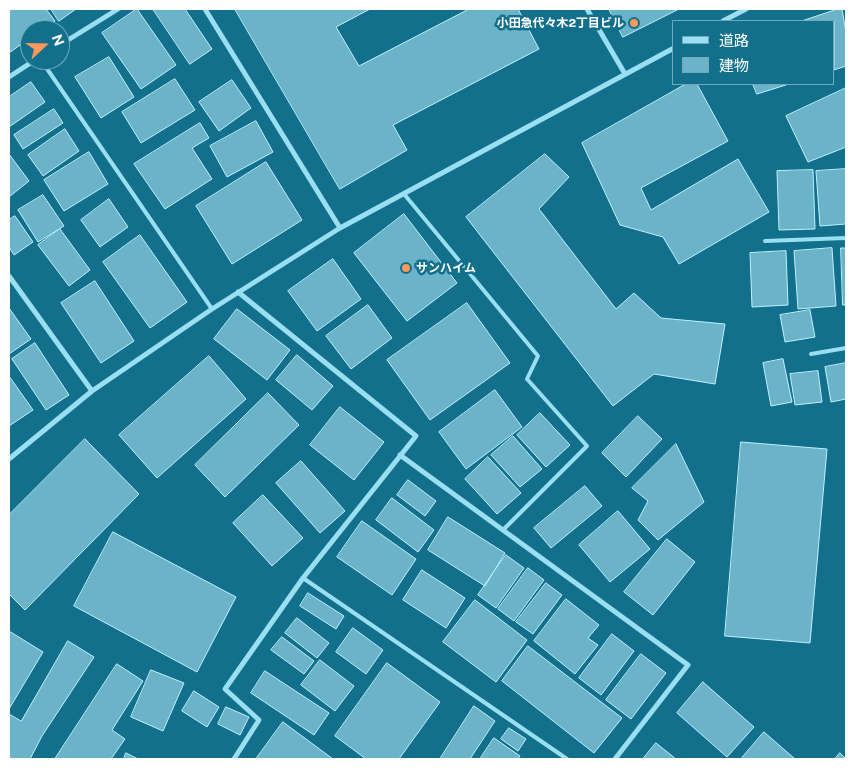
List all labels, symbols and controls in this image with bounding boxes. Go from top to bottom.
place label: 小田急代々木2丁目ビル [496,16,624,30]
marker: 小田急代々木2丁目ビル [628,17,640,29]
north arrow [20,20,70,70]
legend [672,20,835,85]
text: N [49,32,67,48]
text: 道路 [719,32,749,49]
text: 建物 [719,57,749,74]
place label: サンハイム [416,261,476,275]
marker: サンハイム [400,262,412,274]

